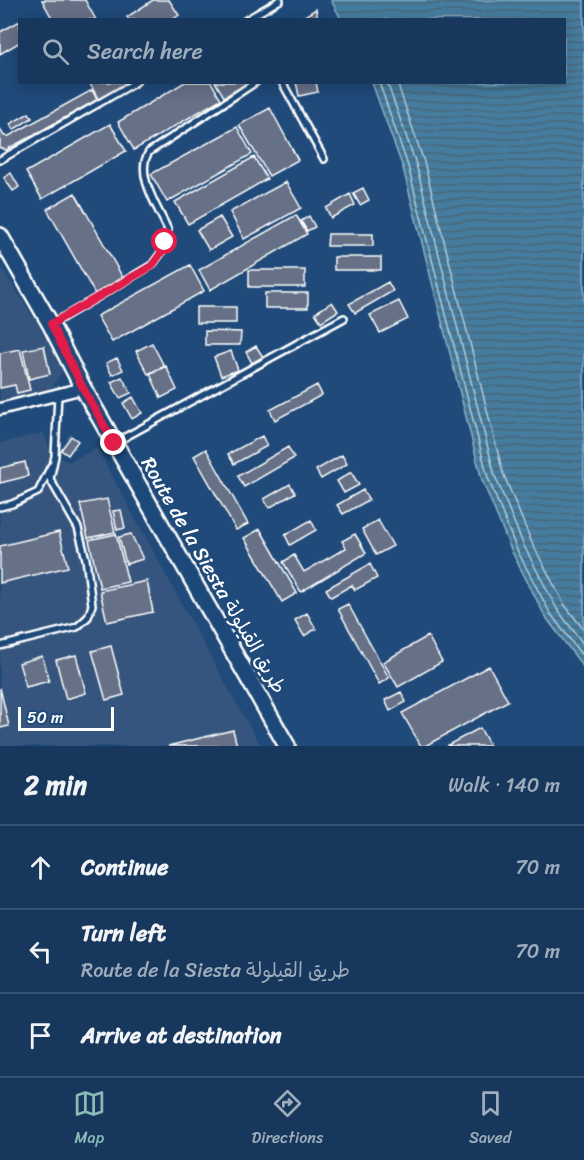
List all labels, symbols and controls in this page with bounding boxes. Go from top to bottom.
search box [18,18,566,84]
text: Search here [87,32,203,71]
icon: search [39,35,72,68]
route start [151,228,177,254]
route end [100,429,126,455]
street label: Route de la Siesta طريق القيلولة [131,450,296,700]
text: 50 m [27,703,63,732]
scale bar [18,704,114,732]
text: 2 min [24,762,87,808]
text: Walk · 140 m [448,768,560,803]
text: Continue [81,848,169,887]
text: 70 m [515,850,560,885]
icon: ahead [24,851,57,884]
text: Turn left [81,914,166,953]
text: 70 m [515,934,560,969]
icon: left [24,935,57,968]
text: Route de la Siesta طريق القيلولة [81,953,350,988]
text: Arrive at destination [81,1016,282,1055]
icon: arrive [24,1019,57,1052]
tab: Map [73,1087,106,1152]
tab: Directions [252,1087,323,1152]
tab: Saved [469,1087,511,1152]

